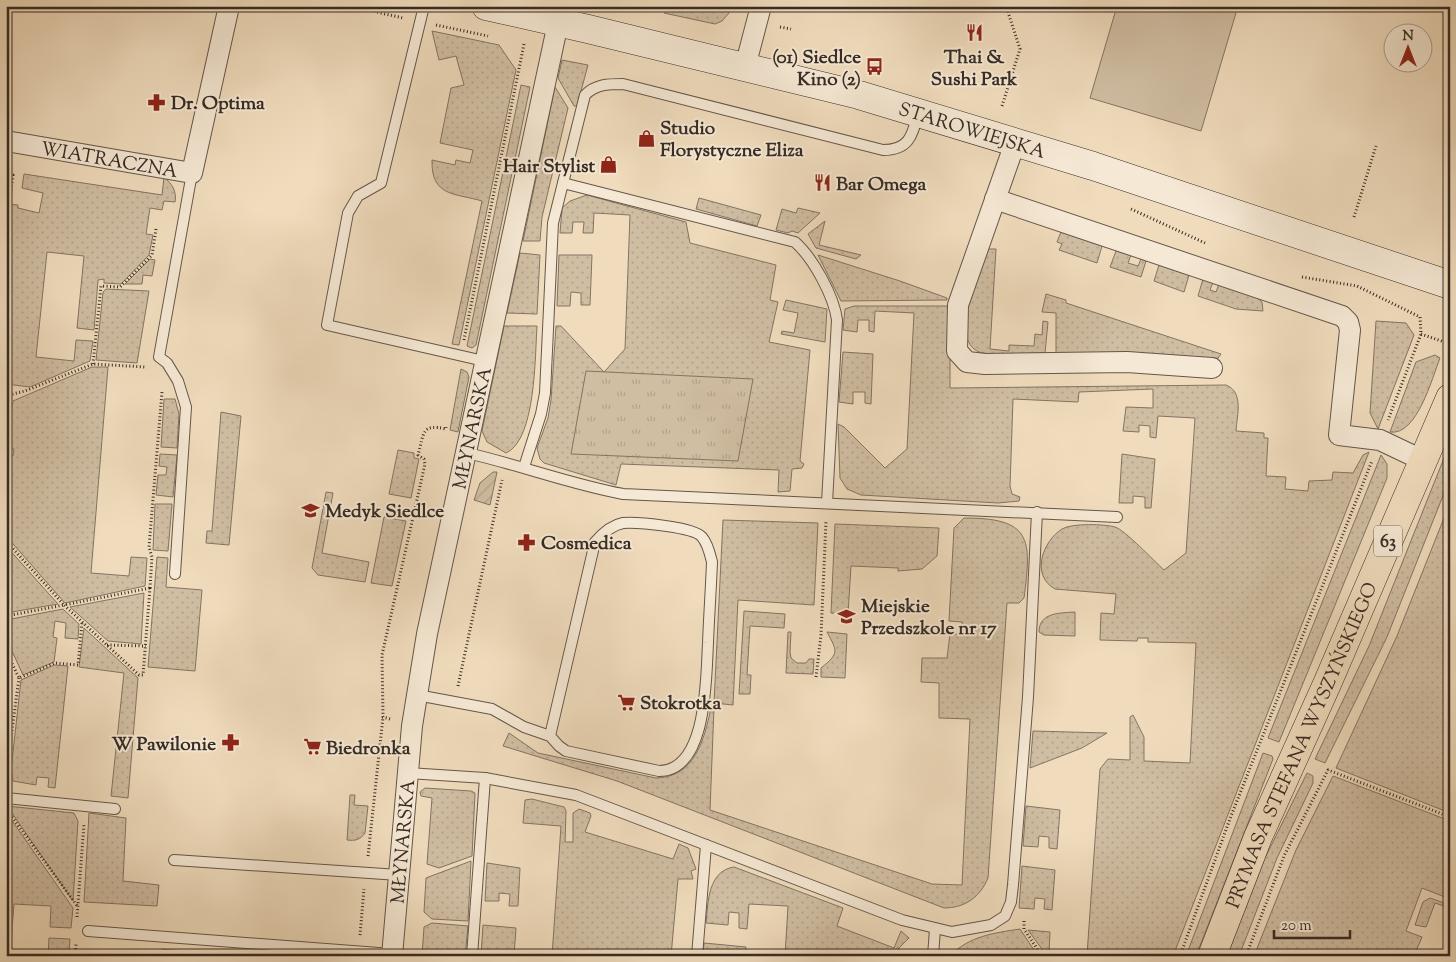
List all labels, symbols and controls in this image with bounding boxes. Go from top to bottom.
north arrow [1384,22,1434,72]
restaurant icon: Thai & Sushi Park [964,23,984,43]
text: N [1402,27,1414,47]
place label: (01) Siedlce Kino (2) [772,45,861,94]
place label: Thai & Sushi Park [931,45,1018,94]
bus stop icon: (01) Siedlce Kino (2) [865,57,885,77]
place label: Dr. Optima [171,91,265,118]
pharmacy icon: Dr. Optima [147,92,167,112]
street label: STAROWIEJSKA [895,97,1049,167]
place label: Studio Florystyczne Eliza [660,116,804,165]
shop icon: Studio Florystyczne Eliza [636,128,656,148]
street label: WIATRACZNA [38,136,180,186]
place label: Hair Stylist [503,154,595,181]
shop icon: Hair Stylist [599,155,619,175]
place label: Bar Omega [836,172,926,199]
restaurant icon: Bar Omega [812,173,832,193]
street label: MŁYNARSKA [447,364,500,492]
place label: Medyk Siedlce [325,499,444,526]
school or university icon: Medyk Siedlce [301,500,321,520]
road number: 63 [1374,526,1402,556]
place label: Cosmedica [541,531,632,558]
pharmacy icon: Cosmedica [517,532,537,552]
street label: PRYMASA STEFANA WYSZYŃSKIEGO [1221,578,1385,913]
place label: Miejskie Przedszkole nr 17 [861,594,997,643]
school or university icon: Miejskie Przedszkole nr 17 [837,606,857,626]
place label: Stokrotka [640,691,721,718]
supermarket icon: Stokrotka [616,692,636,712]
place label: W Pawilonie [111,732,216,759]
pharmacy icon: W Pawilonie [220,733,240,753]
place label: Biedronka [326,736,411,763]
supermarket icon: Biedronka [302,737,322,757]
street label: MŁYNARSKA [386,778,423,905]
scale bar [1274,907,1350,939]
text: 20 m [1281,916,1312,937]

